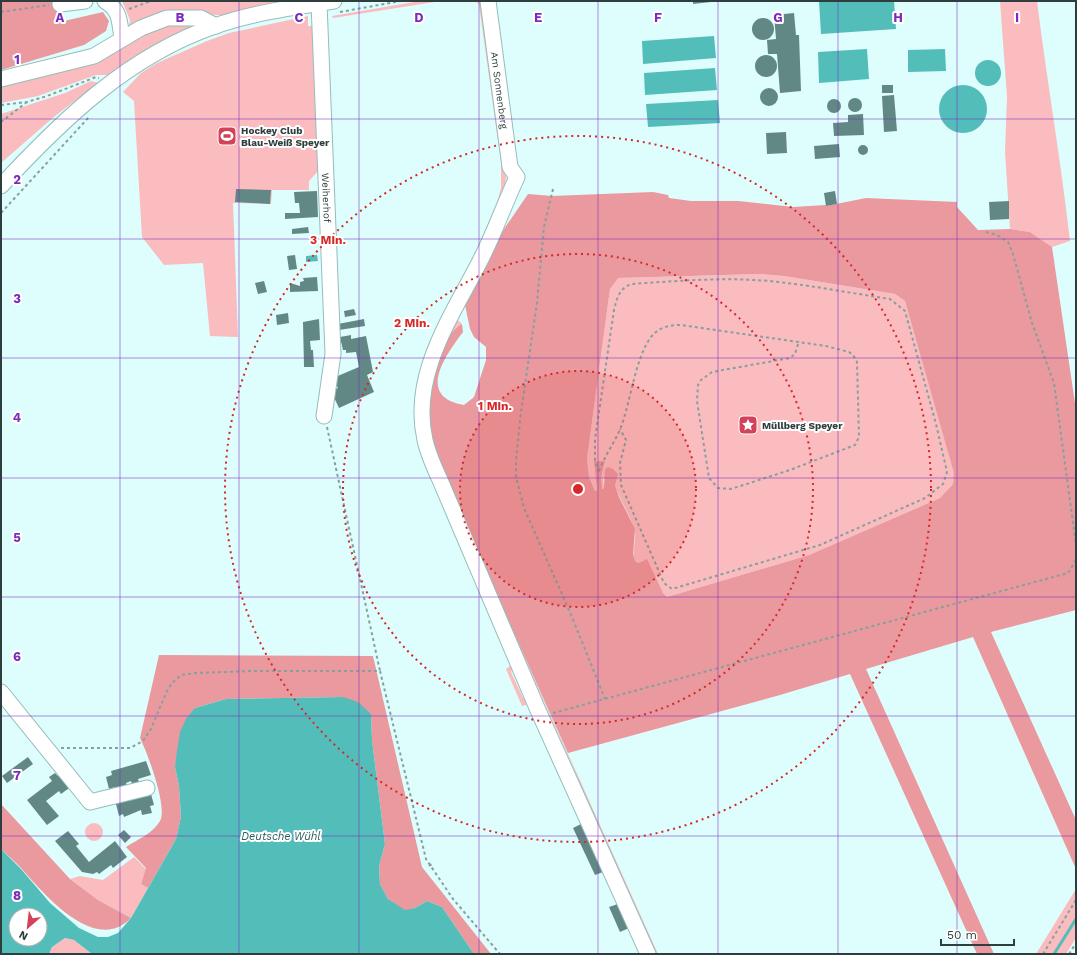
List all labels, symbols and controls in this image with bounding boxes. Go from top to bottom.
text: A [56,10,65,25]
text: B [176,10,185,25]
text: C [295,10,304,25]
text: D [414,10,424,25]
text: E [534,10,542,25]
text: F [654,10,662,25]
text: G [773,10,783,25]
text: H [893,10,903,25]
text: I [1015,10,1019,25]
street label: Am Sonnenberg [489,51,510,130]
text: 1 [14,52,20,67]
sports icon: Hockey Club Blau-Weiß Speyer [216,125,238,147]
place label: Hockey Club Blau-Weiß Speyer [241,125,330,148]
text: 2 [13,172,21,187]
street label: Weiherhof [320,173,333,223]
text: 3 Min. [310,233,346,247]
text: 3 [13,291,21,306]
text: 2 Min. [394,316,430,330]
text: 1 Min. [478,399,512,413]
text: 4 [13,410,22,425]
place icon: Müllberg Speyer [737,414,759,436]
place label: Müllberg Speyer [762,420,843,431]
centre of rings [571,482,585,496]
text: 5 [13,530,21,545]
text: 6 [13,649,21,664]
text: 7 [13,768,21,783]
water label: Deutsche Wühl [241,830,321,843]
text: 8 [13,888,21,903]
north arrow [8,907,48,947]
scale bar [941,921,1014,947]
text: N [17,928,30,943]
text: 50 m [947,928,977,942]

